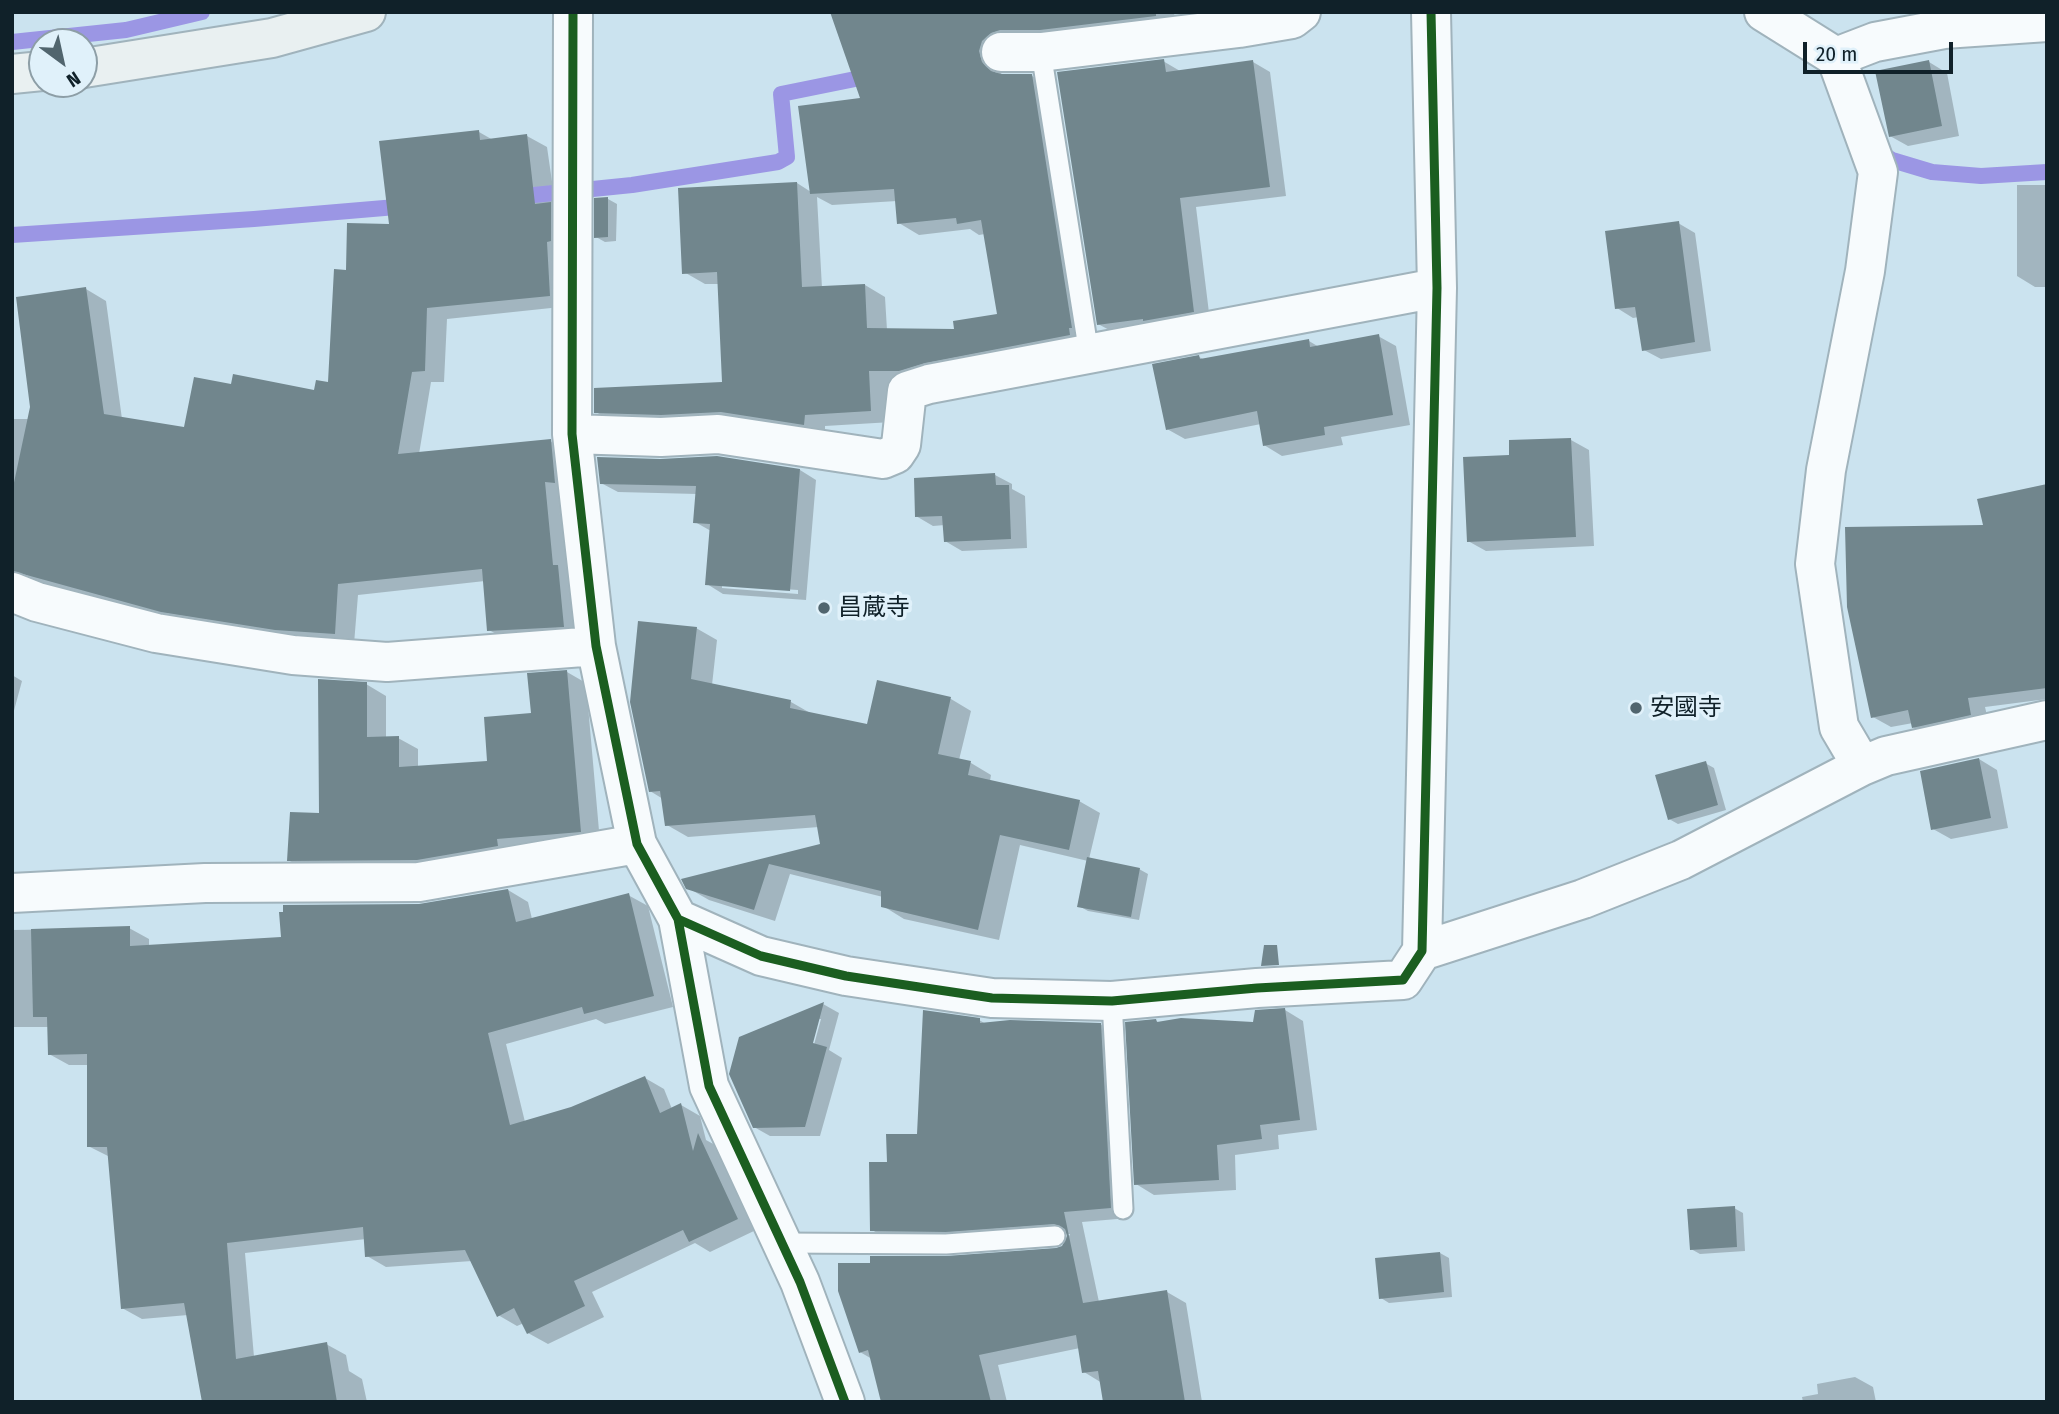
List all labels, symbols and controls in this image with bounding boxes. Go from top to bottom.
north arrow [28,28,98,98]
scale bar [1807,28,1958,72]
text: 20 m [1816,41,1857,67]
text: N [63,67,85,92]
place label: 昌蔵寺 [838,594,910,622]
marker: 昌蔵寺 [816,600,832,616]
place label: 安國寺 [1650,694,1722,722]
marker: 安國寺 [1628,700,1644,716]

